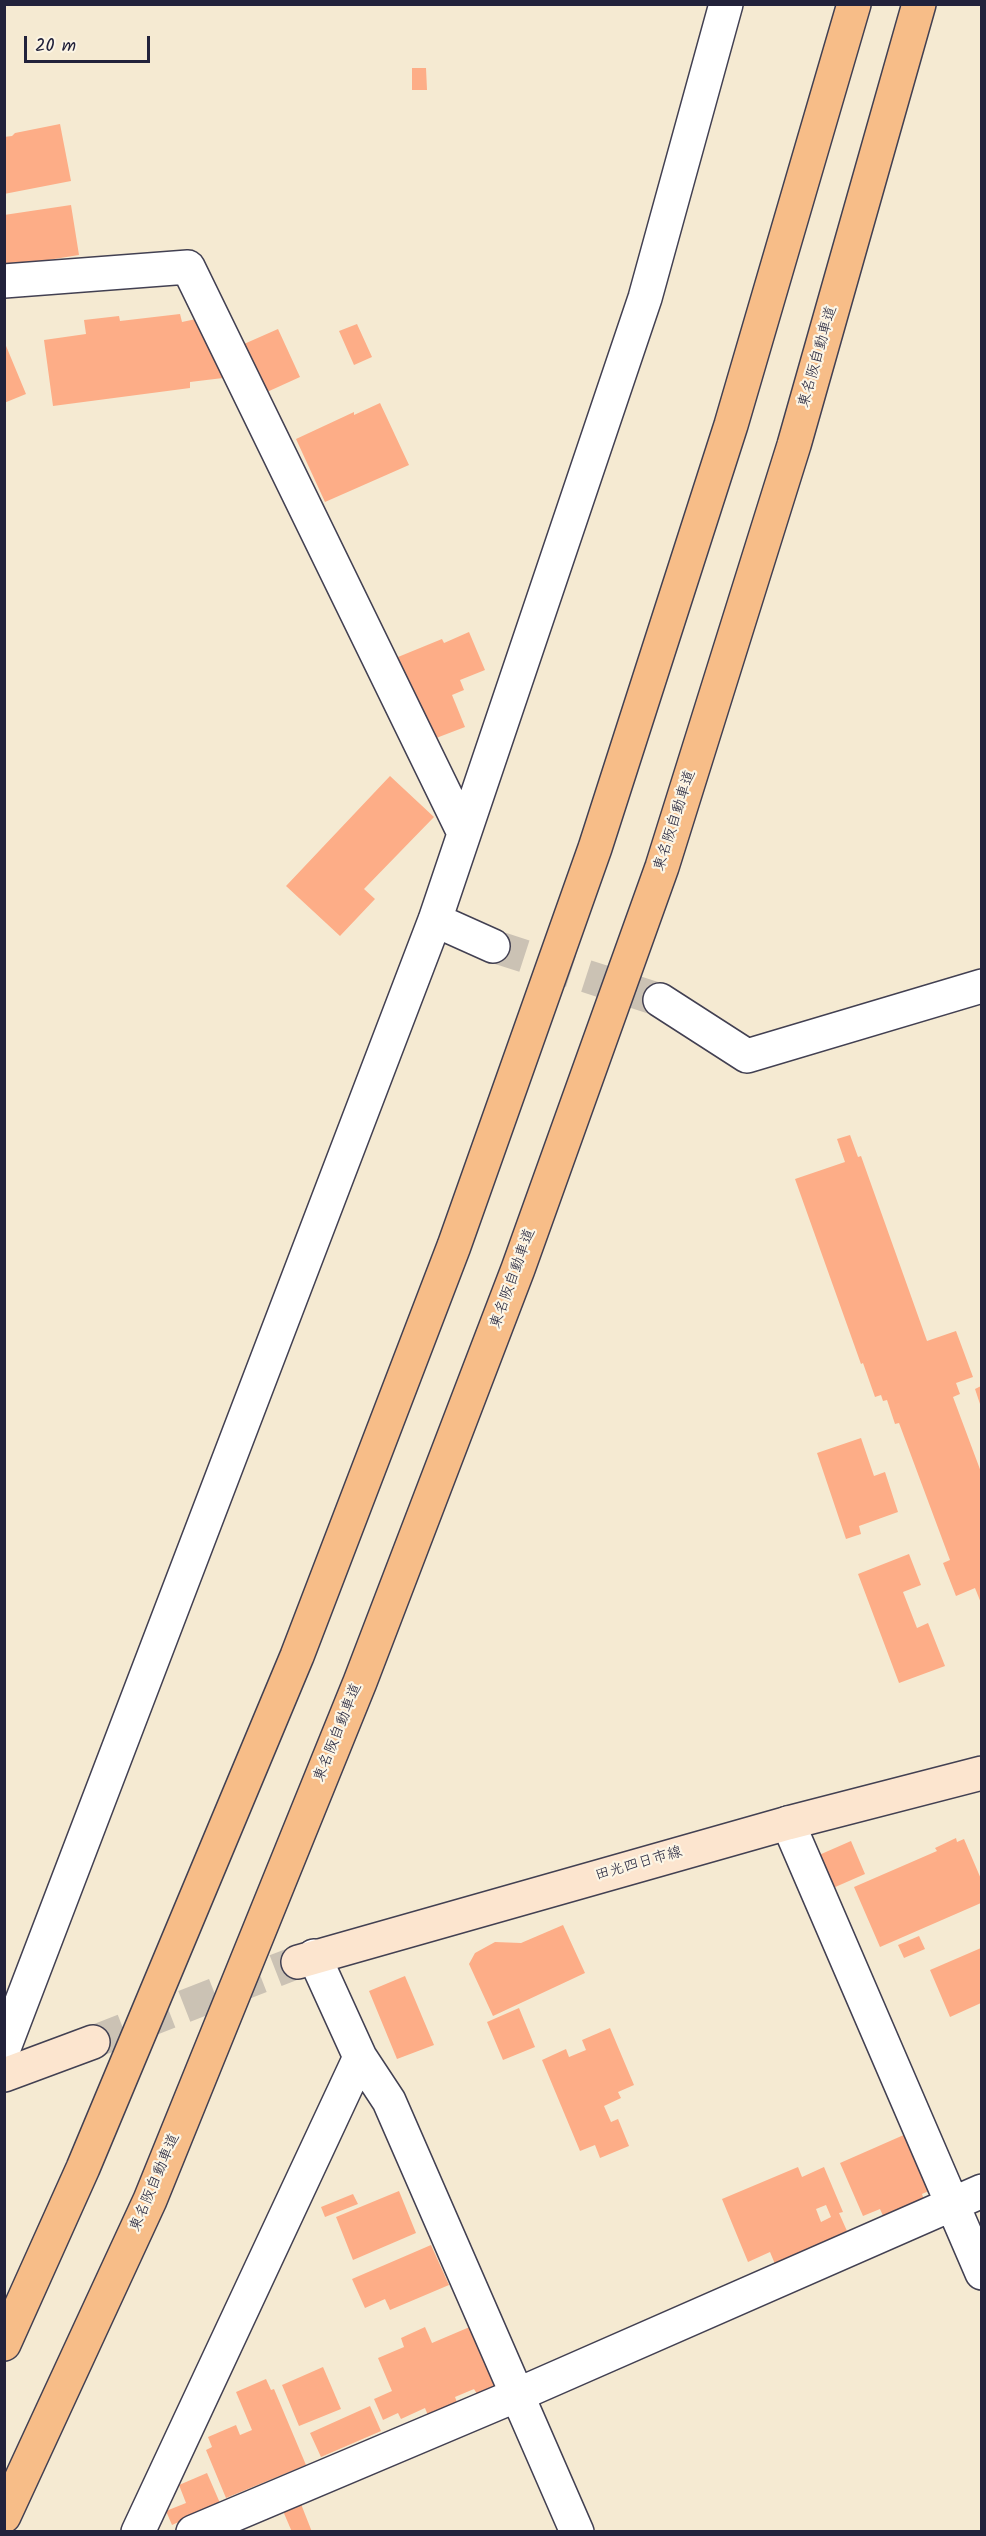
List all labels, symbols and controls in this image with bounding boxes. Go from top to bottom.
scale bar [27,24,153,62]
text: 20 m [35,32,76,61]
street label: 東名阪自動車道 [796,304,842,410]
street label: 東名阪自動車道 [651,768,701,874]
street label: 東名阪自動車道 [488,1227,540,1331]
street label: 東名阪自動車道 [311,1681,367,1785]
street label: 田光四日市線 [593,1844,685,1886]
street label: 東名阪自動車道 [127,2131,185,2235]

